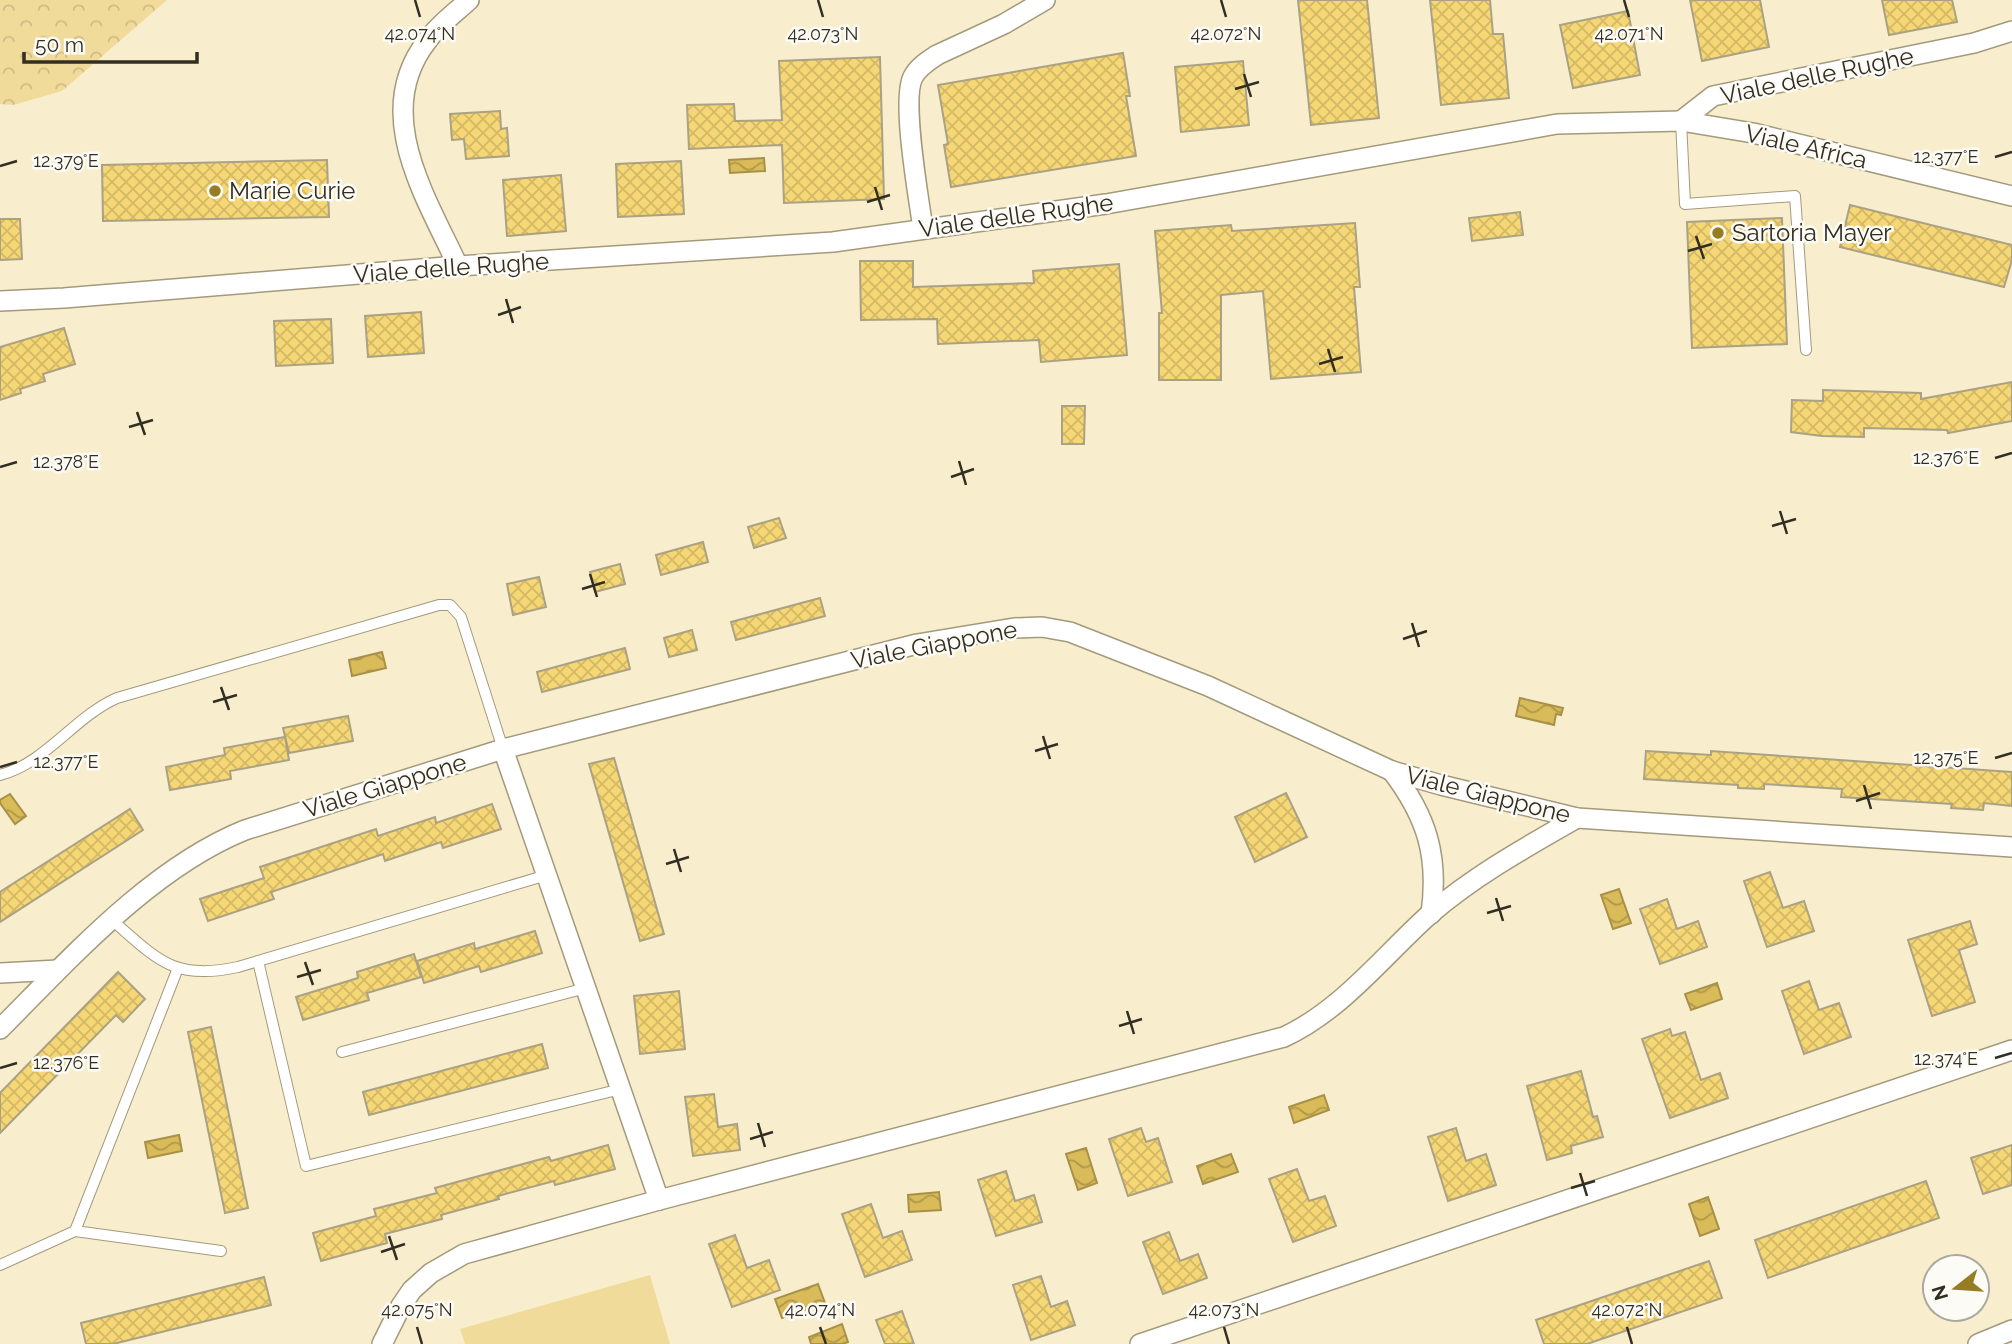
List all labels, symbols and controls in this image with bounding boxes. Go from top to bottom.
scale bar [24,21,198,65]
text: 42.074°N [385,23,455,44]
text: 42.073°N [788,23,859,44]
text: 42.072°N [1191,23,1261,44]
text: 42.071°N [1594,23,1664,44]
text: 50 m [35,32,84,57]
street label: Viale delle Rughe [1718,41,1916,110]
street label: Viale Africa [1742,118,1870,175]
text: 12.377°E [1913,146,1979,167]
text: 12.379°E [33,150,99,171]
place label: Marie Curie [229,176,355,205]
marker: Marie Curie [207,183,223,199]
street label: Viale delle Rughe [917,187,1115,244]
place label: Sartoria Mayer [1732,218,1892,247]
marker: Sartoria Mayer [1710,225,1726,241]
street label: Viale delle Rughe [352,246,550,289]
text: 12.376°E [1913,447,1979,468]
text: 12.378°E [33,451,99,472]
street label: Viale Giappone [848,614,1020,675]
street label: Viale Giappone [300,747,470,824]
text: 12.375°E [1914,747,1978,768]
text: 12.377°E [33,751,99,772]
street label: Viale Giappone [1403,760,1574,829]
text: 12.374°E [1914,1048,1978,1069]
text: 12.376°E [33,1052,99,1073]
north arrow [1921,1253,1991,1323]
text: N [1927,1283,1952,1303]
text: 42.075°N [381,1299,453,1320]
text: 42.074°N [785,1299,855,1320]
text: 42.073°N [1189,1299,1260,1320]
text: 42.072°N [1592,1299,1662,1320]

